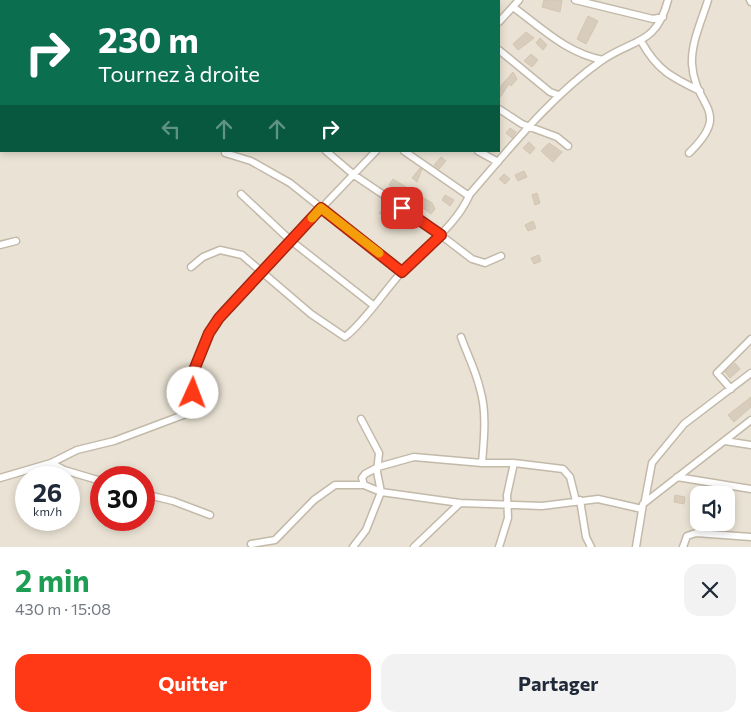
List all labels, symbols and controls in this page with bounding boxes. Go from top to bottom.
text: 230 m [98,17,199,60]
icon: right [15,20,80,85]
text: Tournez à droite [98,60,260,87]
icon: left [157,115,185,143]
icon: ahead [210,115,238,143]
icon: ahead [263,115,291,143]
icon: right [316,115,344,143]
pin [381,187,423,229]
icon: arrive [388,194,416,222]
position arrow [166,366,218,418]
speed limit sign: 30 [90,466,155,531]
text: 26 [33,477,62,507]
map controls [690,486,735,531]
button: sound [690,486,735,531]
text: km/h [33,504,62,518]
text: 2 min [15,561,90,598]
button: close [684,564,736,616]
text: 430 m · 15:08 [15,599,111,618]
button: Quitter [15,654,371,712]
button: Partager [381,654,736,712]

